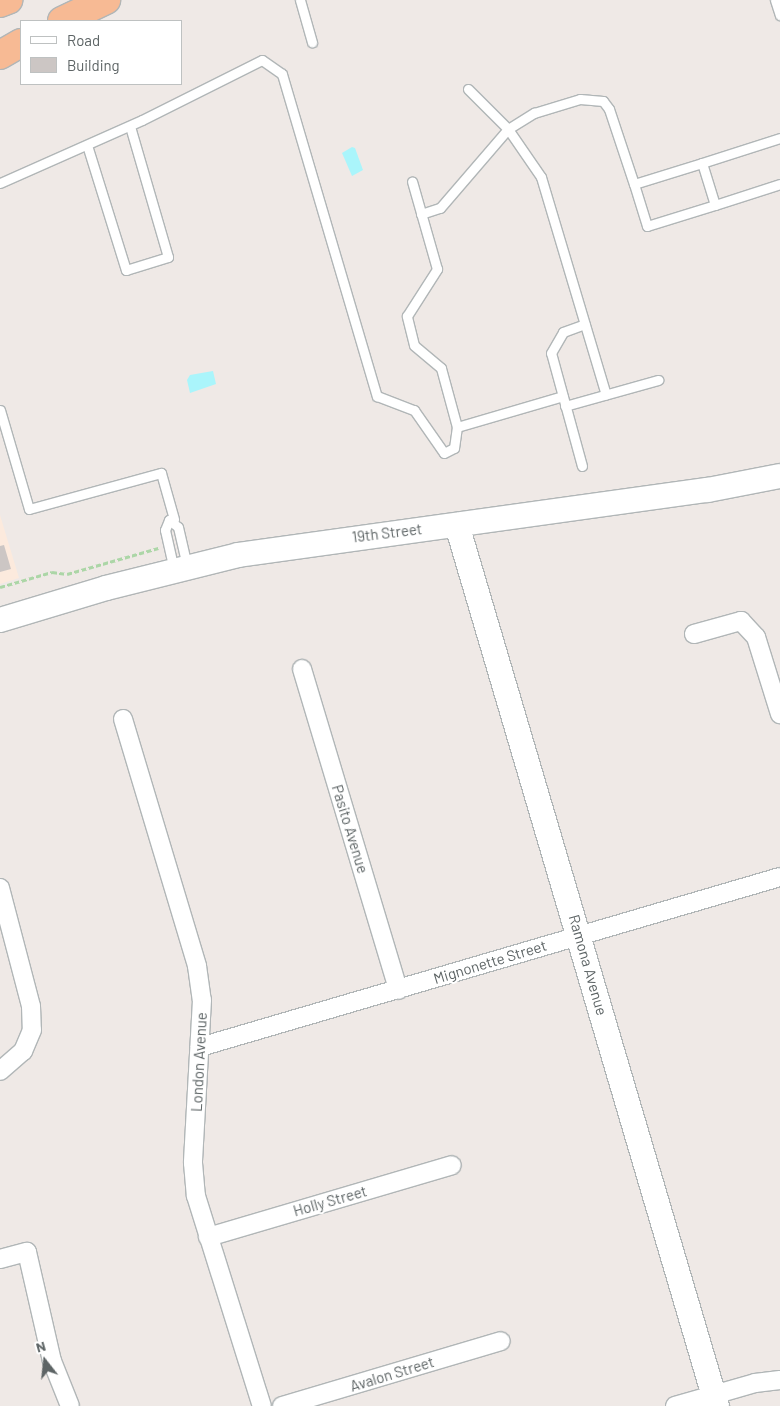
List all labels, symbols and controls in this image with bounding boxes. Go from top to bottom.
legend [20,20,182,85]
text: Road [67,31,100,49]
text: Building [67,56,120,74]
street label: 19th Street [351,520,423,546]
street label: Pasito Avenue [328,783,372,875]
street label: Ramona Avenue [565,913,611,1017]
street label: Mignonette Street [431,936,549,988]
street label: London Avenue [187,1012,211,1112]
street label: Holly Street [291,1182,369,1220]
north arrow [20,1336,70,1386]
text: N [34,1337,48,1356]
street label: Avalon Street [348,1353,436,1395]

